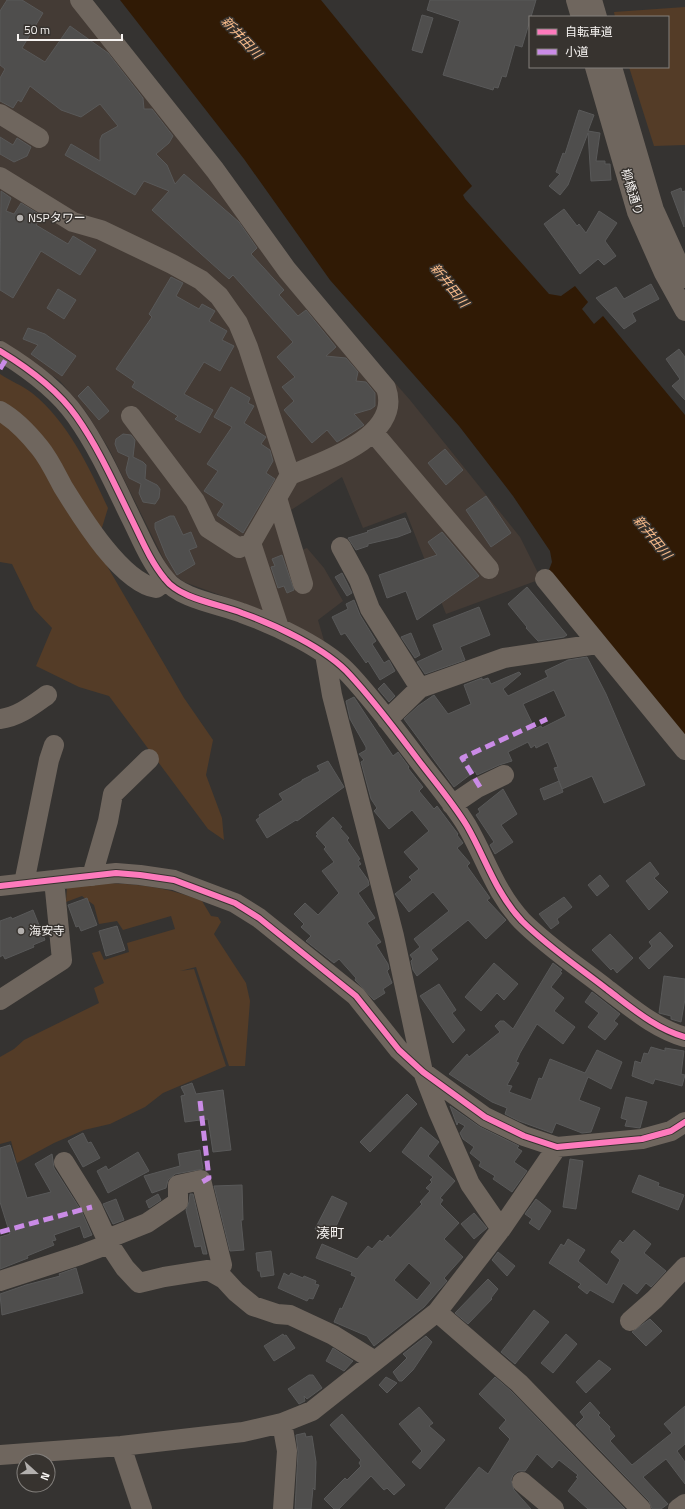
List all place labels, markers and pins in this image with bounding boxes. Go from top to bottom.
place label: NSPタワー [28,208,86,227]
marker: NSPタワー [15,213,25,223]
place label: 海安寺 [29,921,65,940]
marker: 海安寺 [16,926,26,936]

